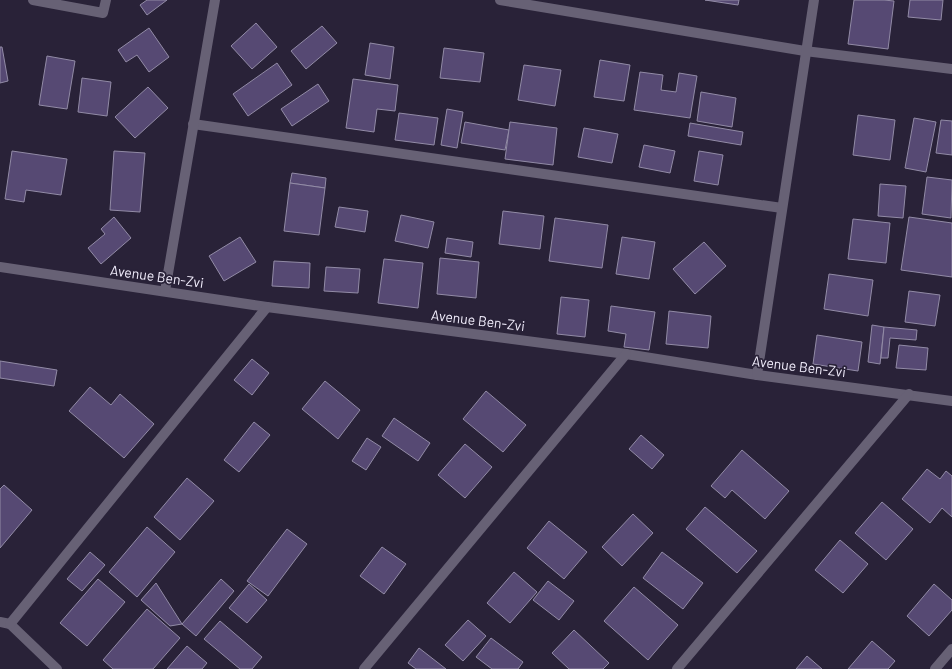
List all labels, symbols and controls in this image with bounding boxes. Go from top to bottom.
street label: Avenue Ben-Zvi [109,261,205,291]
street label: Avenue Ben-Zvi [430,306,526,334]
street label: Avenue Ben-Zvi [751,352,847,380]

